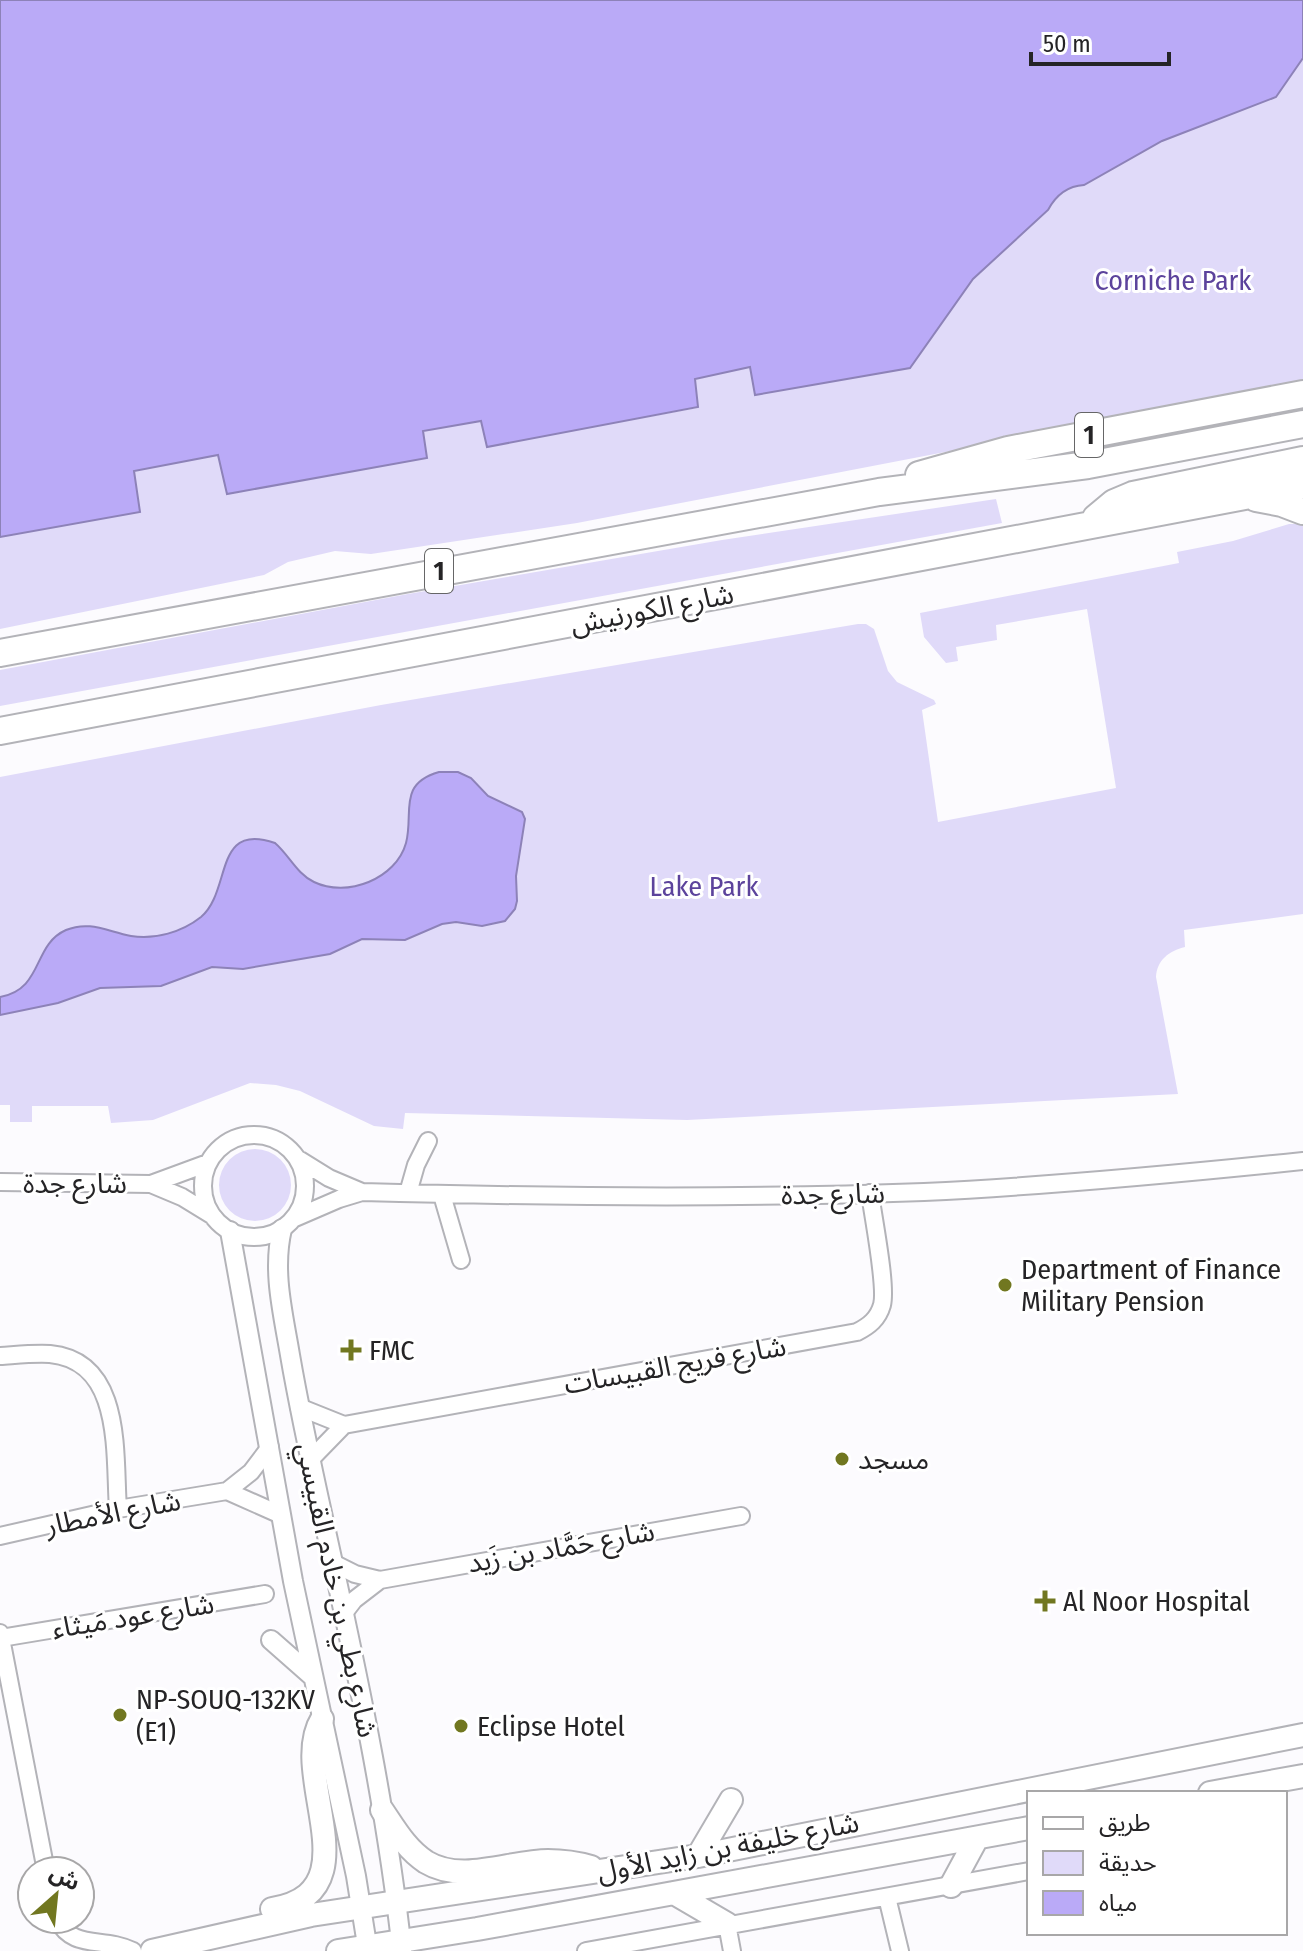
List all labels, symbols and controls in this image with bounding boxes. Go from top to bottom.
scale bar [1031,16,1169,66]
text: 50 m [1043,30,1091,58]
park label: Corniche Park [1095,264,1252,297]
road number: 1 [1075,413,1103,457]
road number: 1 [425,549,453,593]
street label: شارع الكورنيش [568,577,737,645]
park label: Lake Park [650,870,759,903]
street label: شارع جدة [23,1167,127,1204]
street label: شارع جدة [781,1177,885,1215]
place label: Department of Finance Military Pension [1021,1253,1281,1318]
marker: Department of Finance Military Pension [996,1276,1014,1294]
street label: شارع فريج القبيسات [562,1329,789,1405]
place label: FMC [369,1334,415,1367]
marker: FMC [340,1339,362,1361]
street label: شارع بطي بن خادم القبيسي [285,1440,384,1741]
place label: مسجد [858,1443,929,1476]
marker: مسجد [833,1450,851,1468]
street label: شارع الأمطار [42,1484,184,1546]
street label: شارع حَمَّاد بن زَيد [465,1514,658,1584]
place label: Al Noor Hospital [1063,1585,1250,1618]
street label: شارع عود مَيثاء [50,1587,217,1649]
marker: Al Noor Hospital [1034,1590,1056,1612]
place label: NP-SOUQ-132KV (E1) [136,1683,316,1748]
marker: NP-SOUQ-132KV (E1) [111,1706,129,1724]
place label: Eclipse Hotel [477,1710,625,1743]
marker: Eclipse Hotel [452,1717,470,1735]
legend [1027,1791,1287,1935]
street label: شارع خليفة بن زايد الأول [594,1805,863,1893]
text: طريق [1099,1809,1151,1838]
text: حديقة [1099,1849,1157,1877]
north arrow [16,1855,96,1935]
text: ش [45,1859,84,1896]
text: مياه [1099,1889,1137,1917]

